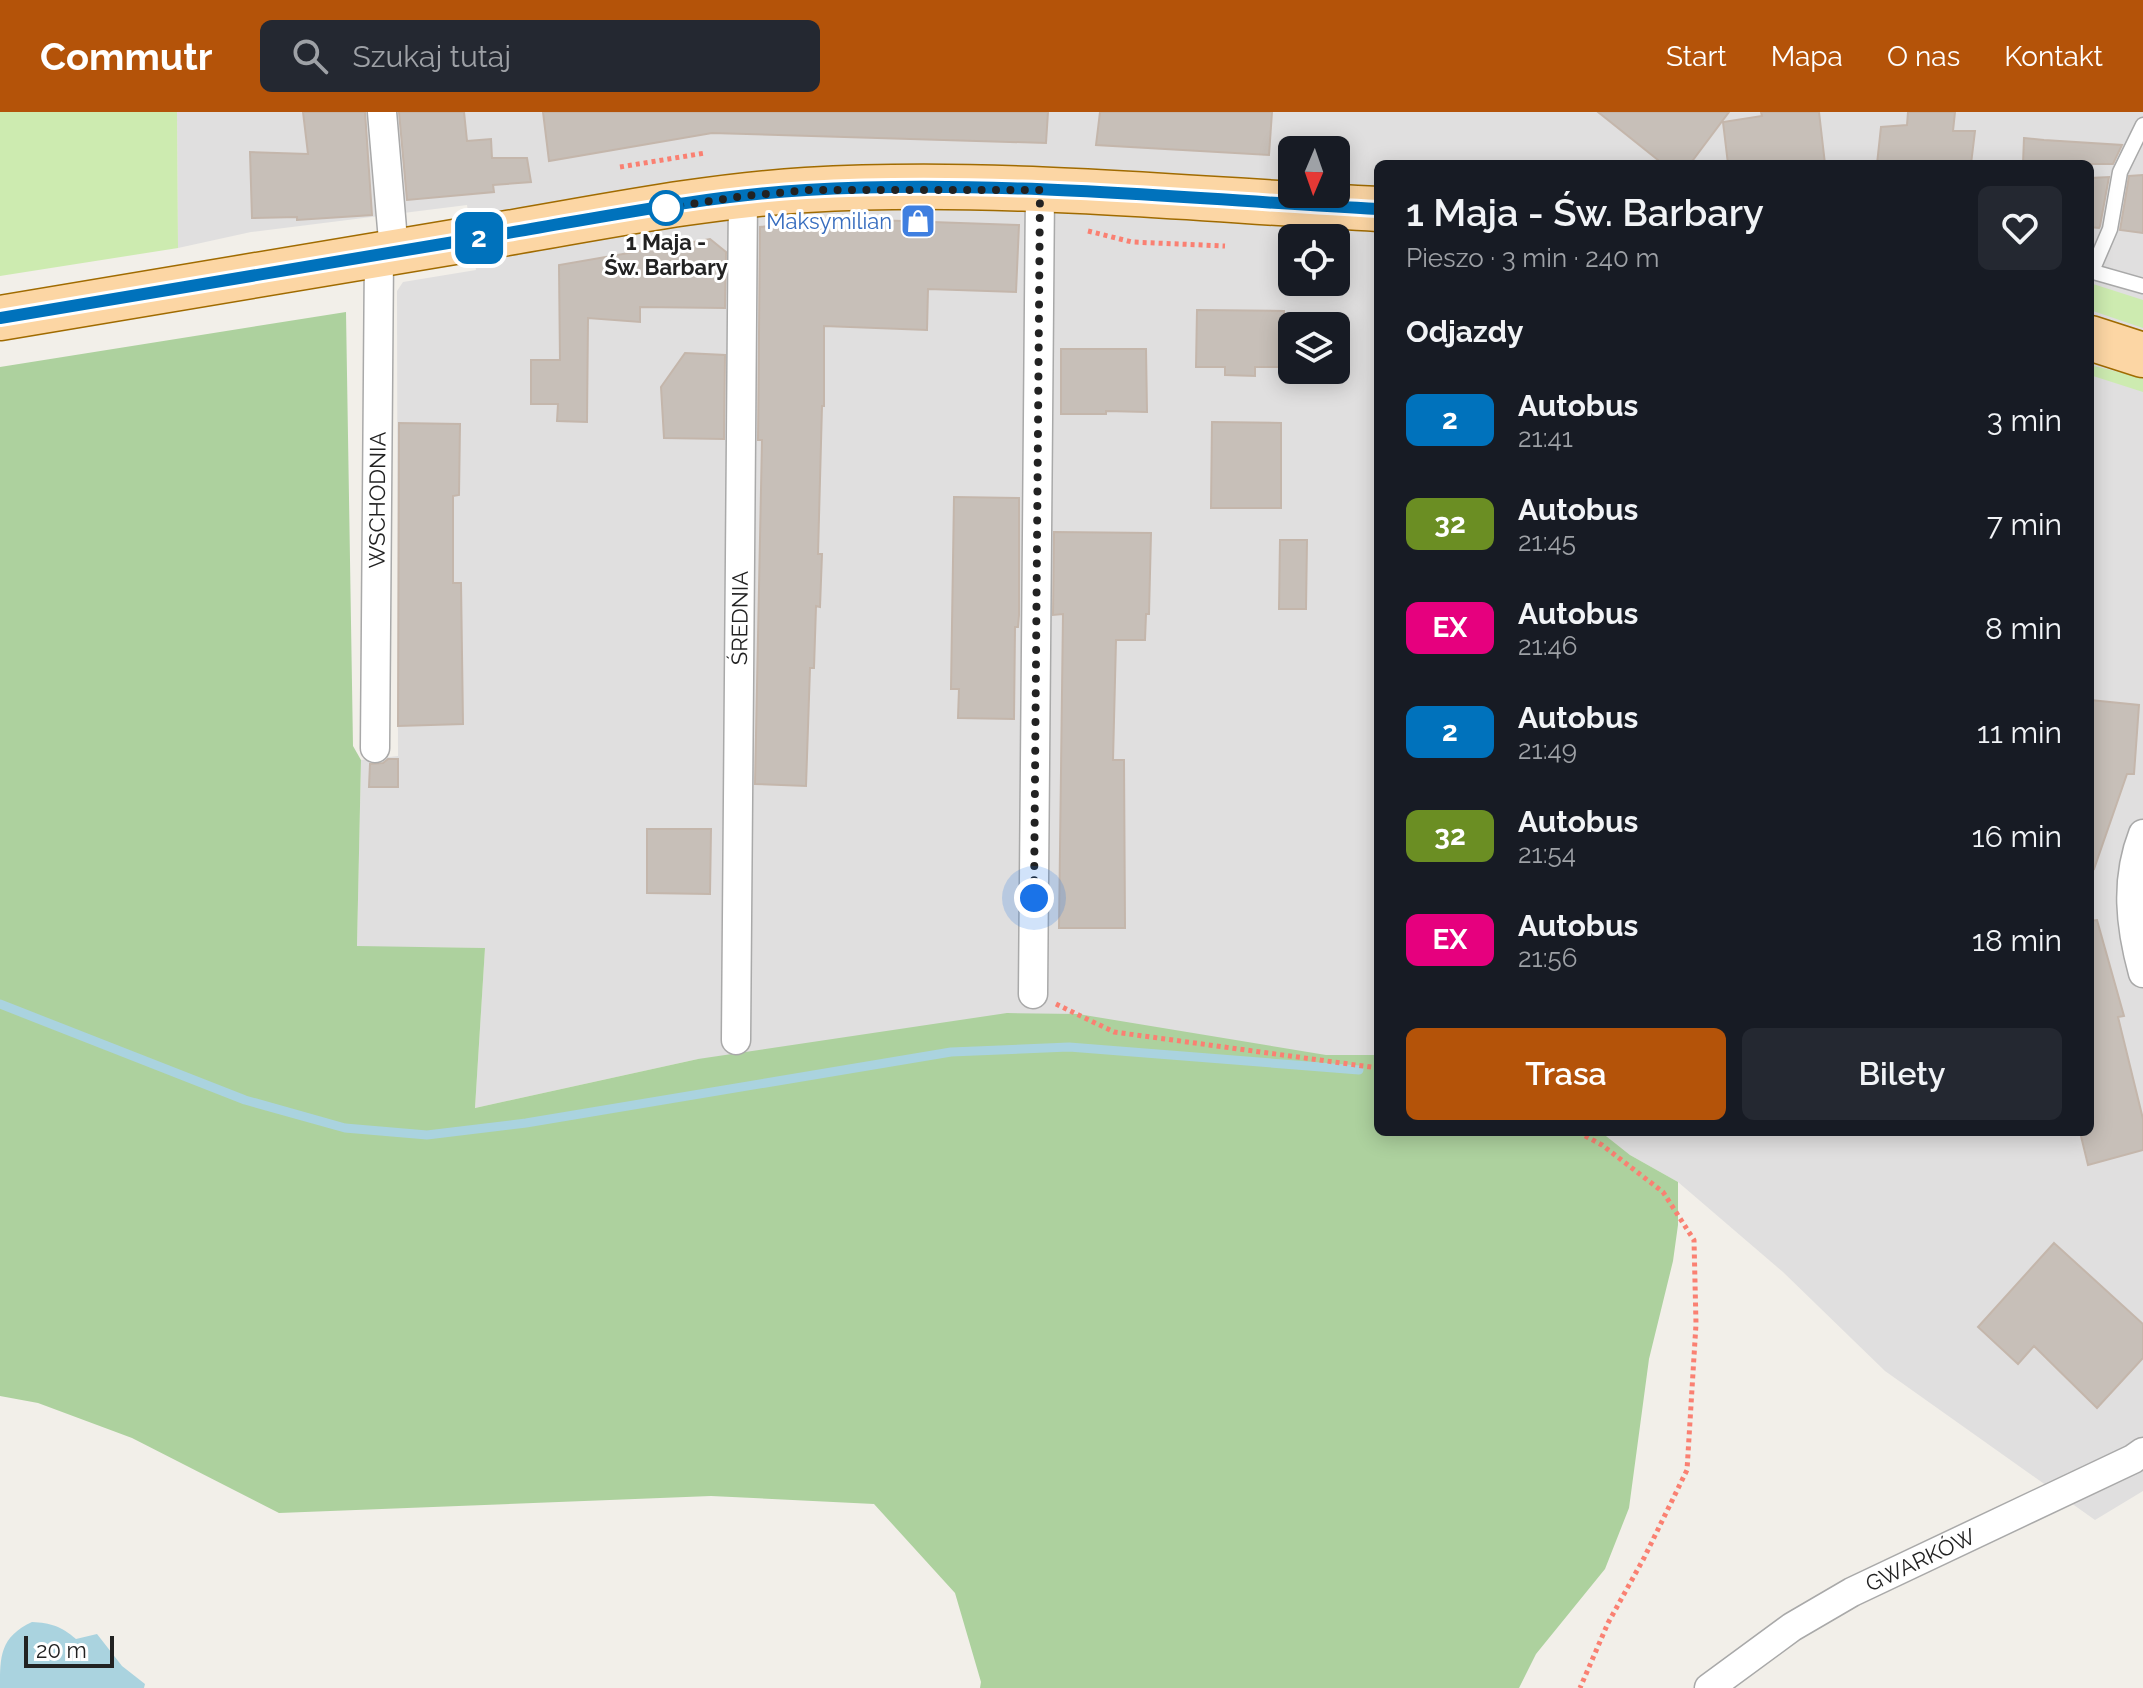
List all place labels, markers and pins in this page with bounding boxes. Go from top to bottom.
marker: 1 Maja - Św. Barbary [649,191,683,225]
shop icon: Maksymilian [899,202,937,240]
place label: Maksymilian [766,208,892,234]
place label: 1 Maja - Św. Barbary [604,229,728,280]

